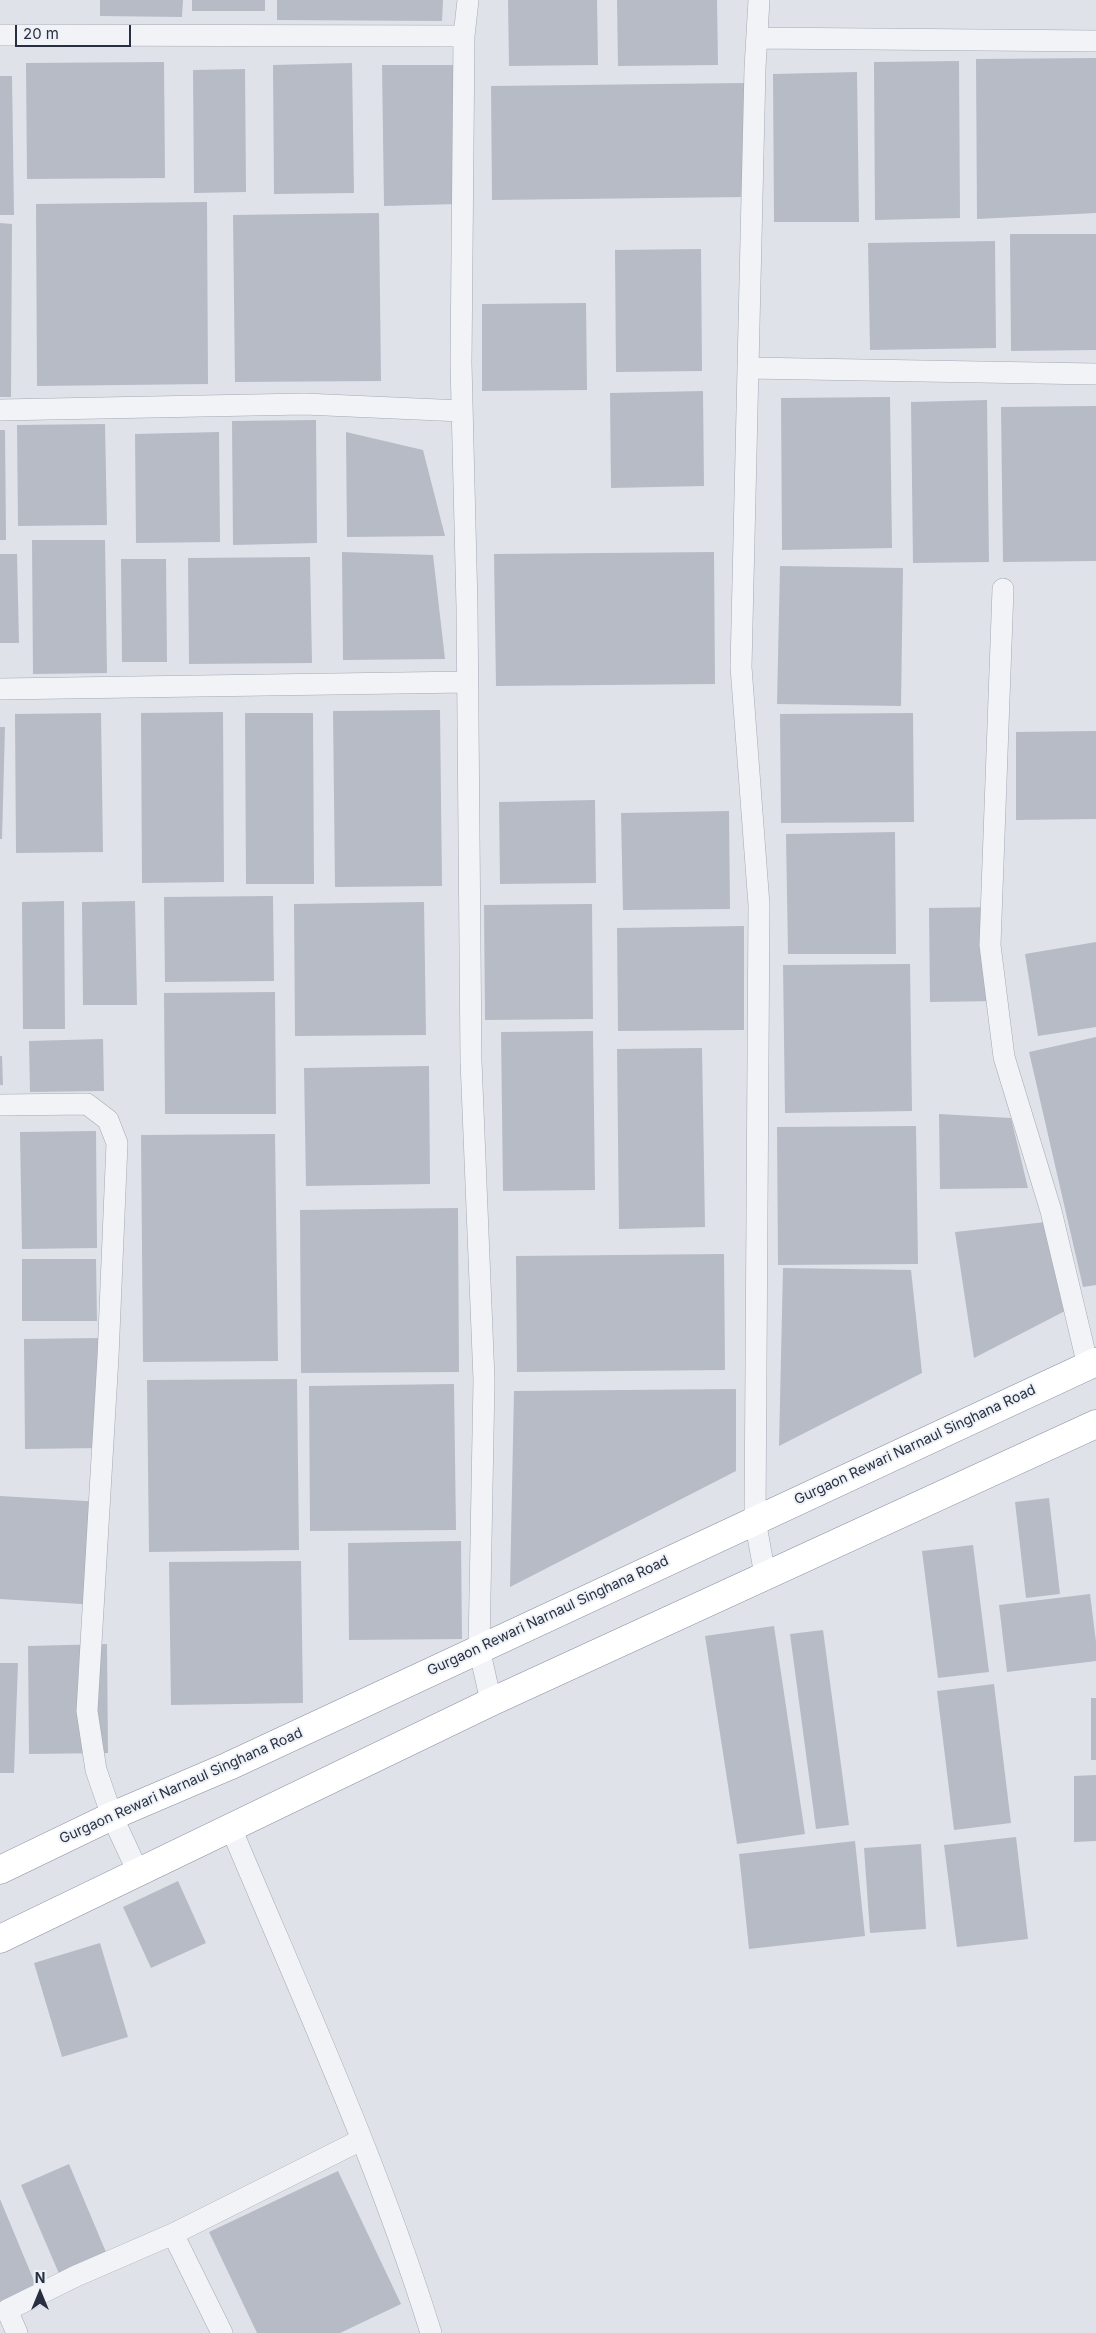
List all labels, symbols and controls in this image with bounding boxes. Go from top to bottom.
scale bar [18,15,134,47]
text: 20 m [23,24,59,43]
street label: Gurgaon Rewari Narnaul Singhana Road [792,1381,1038,1509]
street label: Gurgaon Rewari Narnaul Singhana Road [425,1552,671,1680]
street label: Gurgaon Rewari Narnaul Singhana Road [57,1725,305,1847]
north arrow [15,2268,65,2318]
text: N [35,2269,45,2286]

